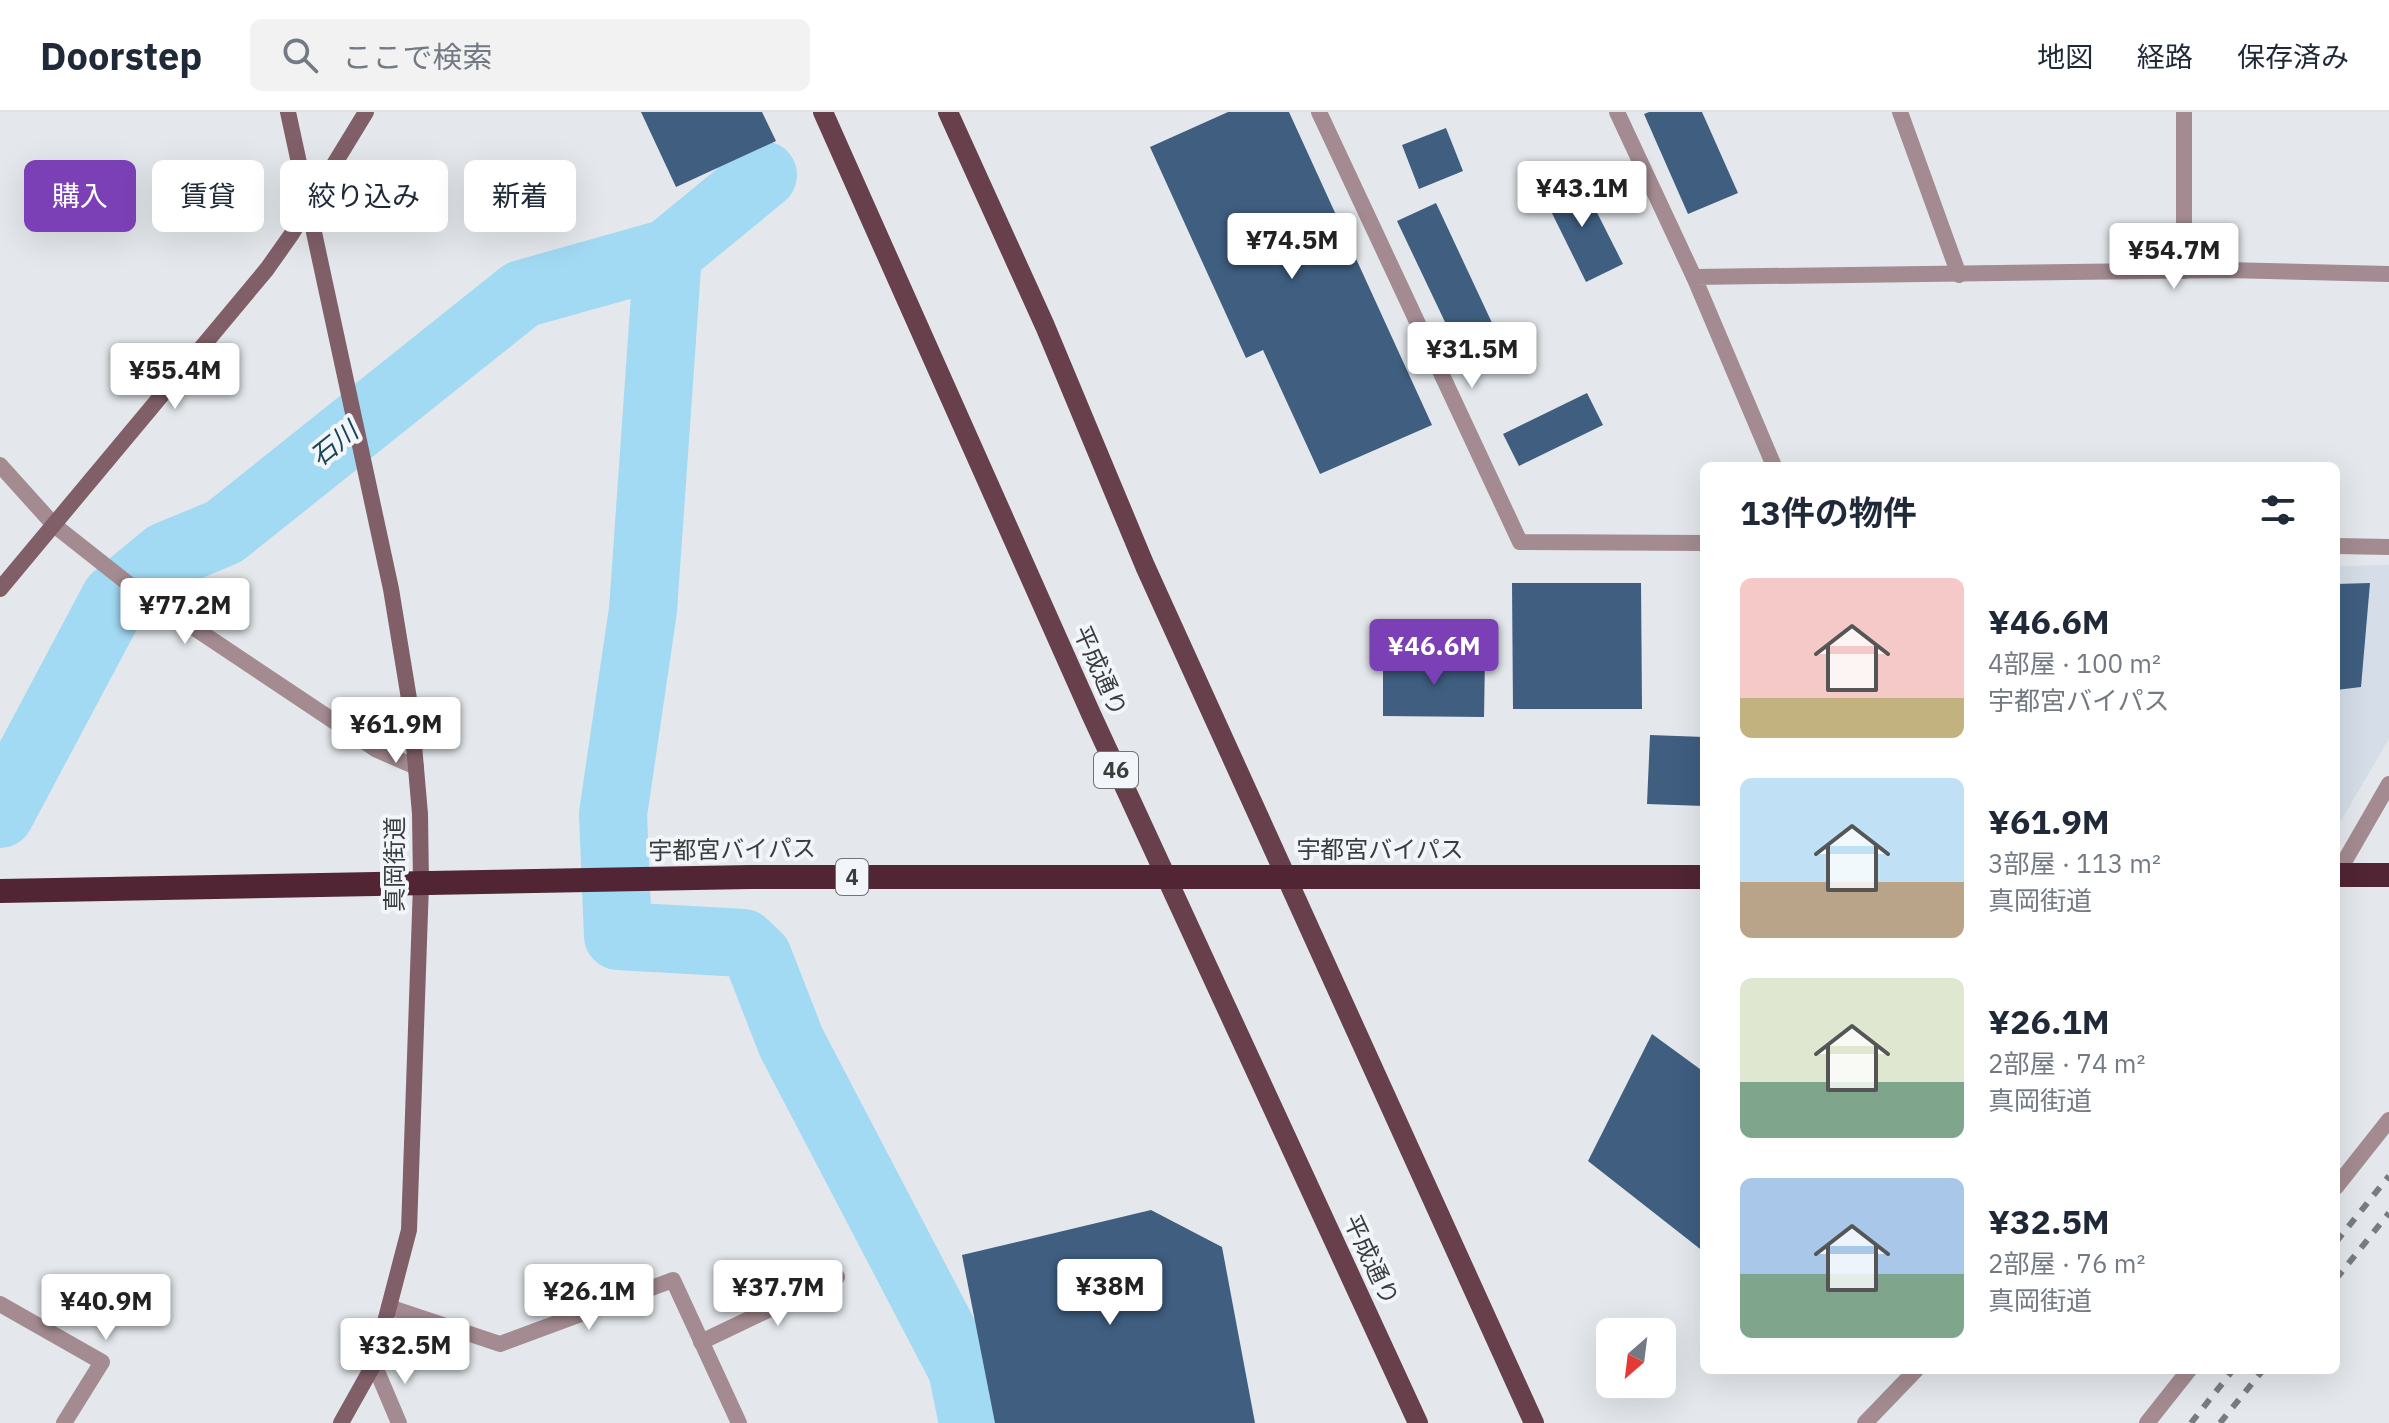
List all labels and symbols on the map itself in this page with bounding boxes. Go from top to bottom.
pin: ¥43.1M [1517,161,1647,229]
pin: ¥74.5M [1227,213,1357,281]
pin: ¥54.7M [2109,223,2239,291]
pin: ¥31.5M [1407,322,1537,390]
pin: ¥55.4M [110,343,240,411]
water label: 石川 [302,412,367,473]
pin: ¥77.2M [120,578,250,646]
pin: ¥46.6M [1369,619,1499,687]
street label: 平成通り [1067,620,1135,721]
pin: ¥61.9M [331,697,461,765]
road number: 46 [1094,752,1138,788]
street label: 真岡街道 [378,816,410,912]
street label: 宇都宮バイパス [648,832,816,866]
street label: 宇都宮バイパス [1296,833,1464,865]
road number: 4 [836,859,868,895]
street label: 平成通り [1337,1209,1407,1310]
pin: ¥38M [1063,1259,1157,1327]
pin: ¥37.7M [713,1260,843,1328]
pin: ¥26.1M [524,1264,654,1332]
pin: ¥40.9M [41,1274,171,1342]
pin: ¥32.5M [340,1318,470,1386]
north arrow [1596,1318,1676,1398]

